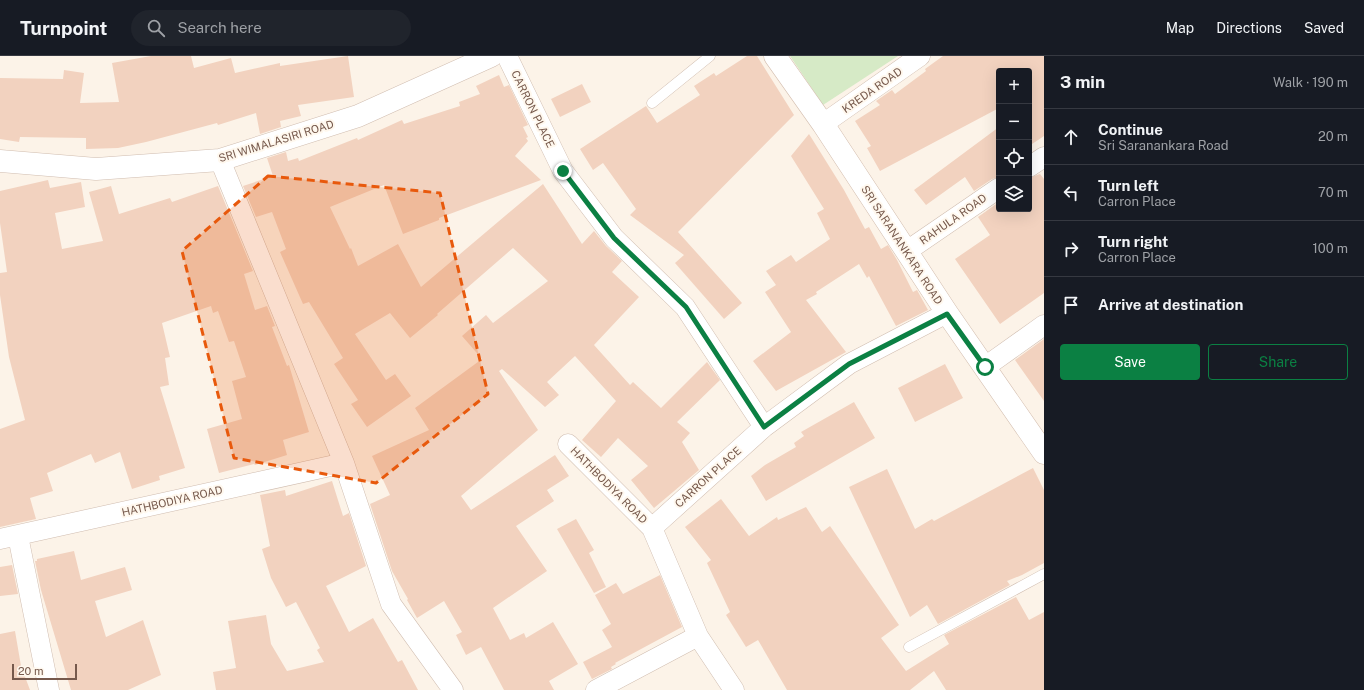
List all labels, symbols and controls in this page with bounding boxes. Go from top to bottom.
search box [131,10,411,46]
text: Turnpoint [20,17,107,39]
icon: search [145,17,167,39]
text: Search here [177,19,262,36]
text: Map [1166,20,1194,36]
text: Directions [1216,20,1282,36]
text: Saved [1304,20,1344,36]
street label: KREDA ROAD [840,65,904,115]
street label: CARRON PLACE [509,68,557,150]
map controls [996,68,1032,212]
button: + [996,68,1032,104]
text: 3 min [1060,72,1105,92]
text: Walk · 190 m [1273,75,1348,90]
button: − [996,104,1032,140]
street label: SRI WIMALASIRI ROAD [217,118,335,164]
text: Continue [1098,121,1163,138]
icon: ahead [1060,126,1082,148]
text: 20 m [1318,129,1348,144]
text: Sri Saranankara Road [1098,138,1229,153]
button: locate [996,140,1032,176]
route end [554,162,572,180]
button: layers [996,176,1032,212]
text: Turn left [1098,177,1159,194]
icon: left [1060,182,1082,204]
street label: SRI SARANANKARA ROAD [859,183,945,307]
text: 70 m [1318,185,1348,200]
street label: RAHULA ROAD [917,191,989,247]
text: Carron Place [1098,194,1176,209]
text: Turn right [1098,233,1168,250]
icon: right [1060,238,1082,260]
text: 100 m [1312,241,1348,256]
text: Carron Place [1098,250,1176,265]
icon: arrive [1060,294,1082,316]
text: Arrive at destination [1098,296,1243,313]
button: Save [1060,344,1200,380]
button: Share [1208,344,1348,380]
route start [976,358,994,376]
street label: HATHBODIYA ROAD [568,444,650,526]
street label: CARRON PLACE [673,444,744,510]
street label: HATHBODIYA ROAD [120,483,224,518]
scale bar [12,662,77,681]
text: 20 m [18,665,43,677]

